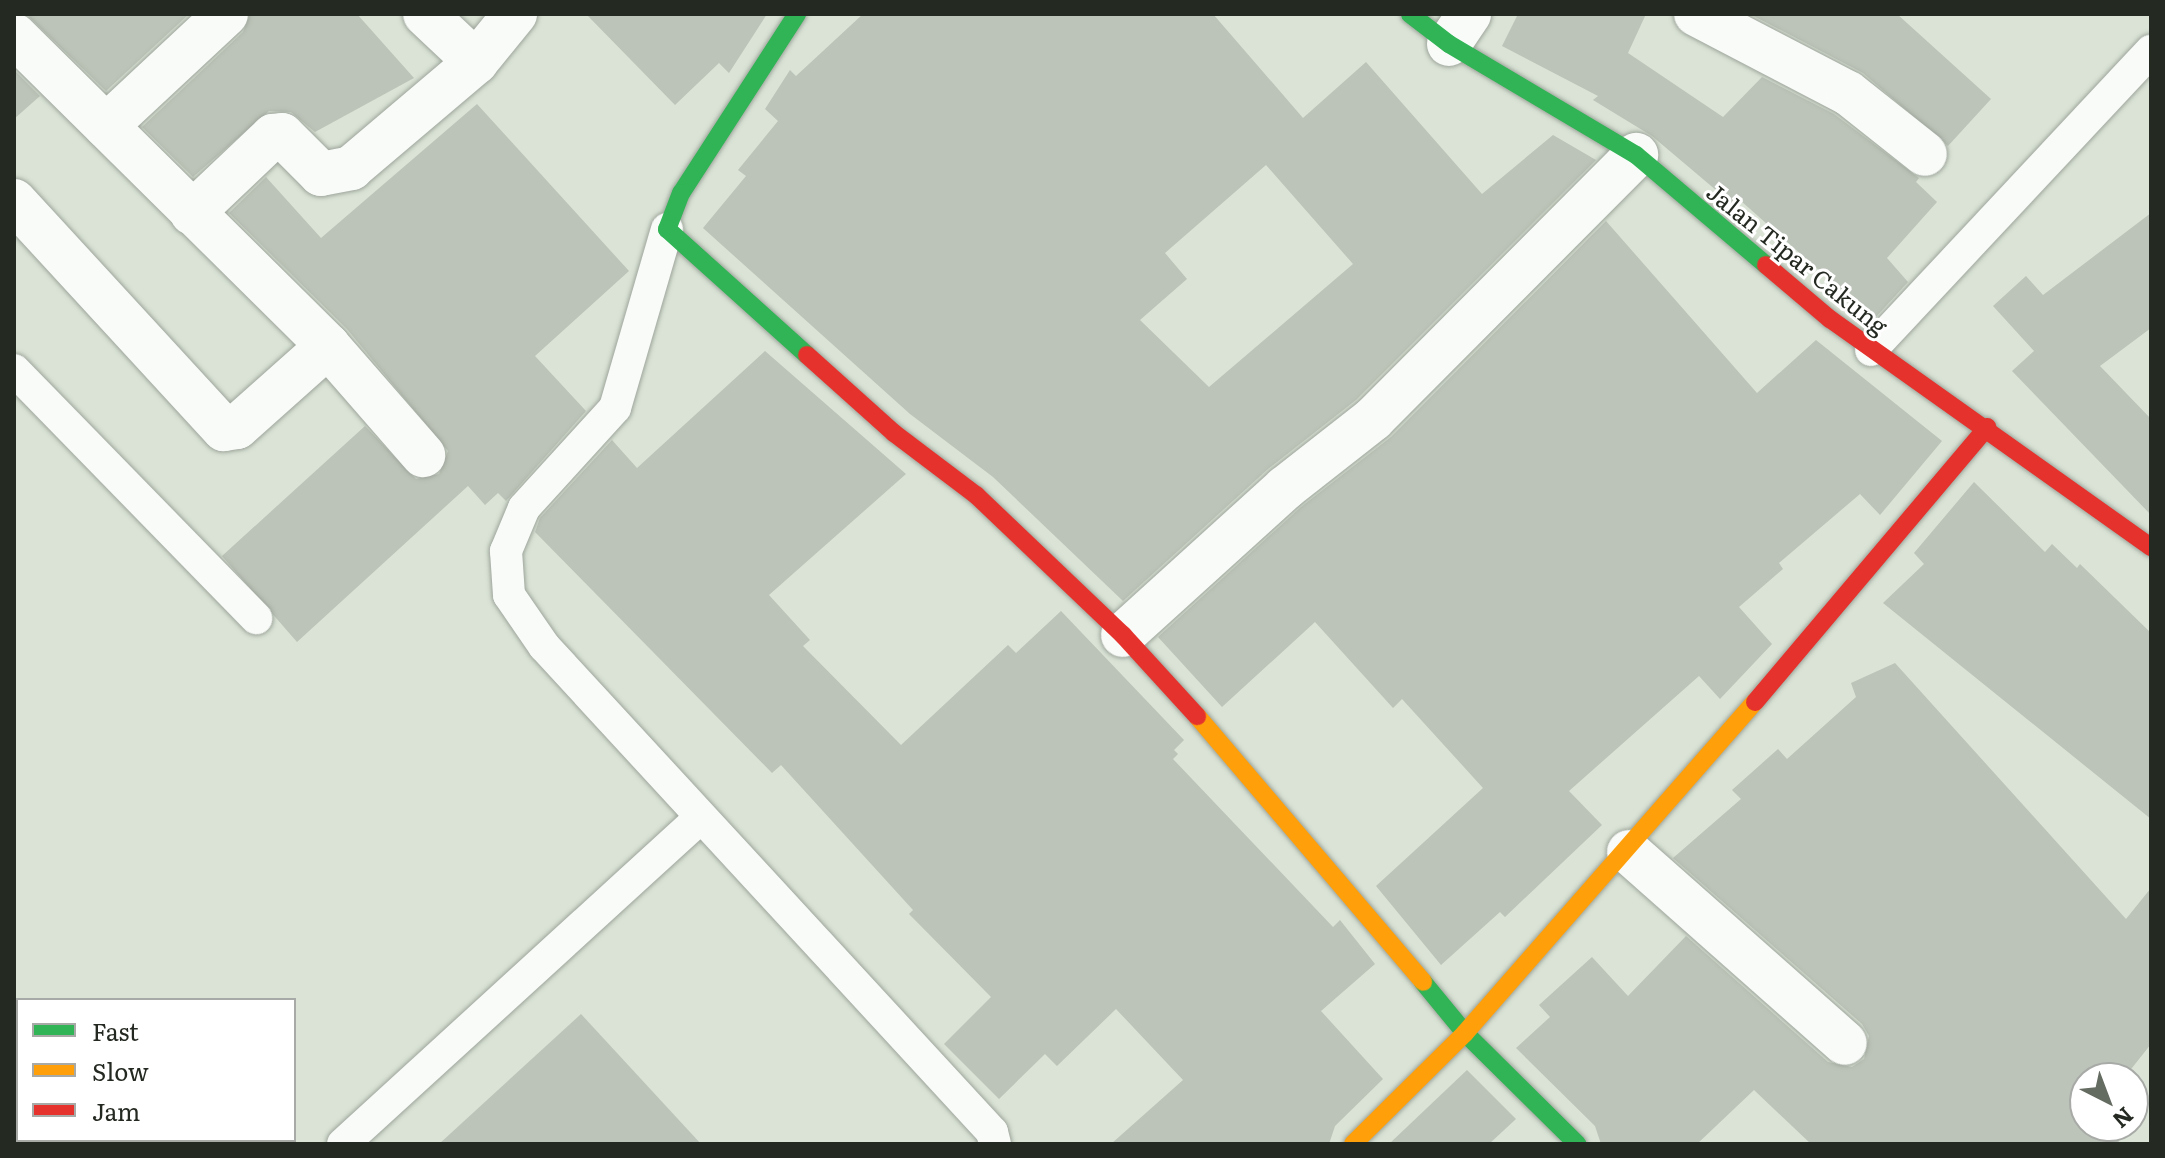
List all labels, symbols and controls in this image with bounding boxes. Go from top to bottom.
street label: Jalan Tipar Cakung [1702,176,1894,340]
legend [16,998,296,1142]
text: Fast [92,1013,139,1048]
text: Slow [92,1053,149,1088]
north arrow [2069,1062,2149,1142]
text: Jam [92,1093,140,1128]
text: N [2106,1100,2142,1137]

